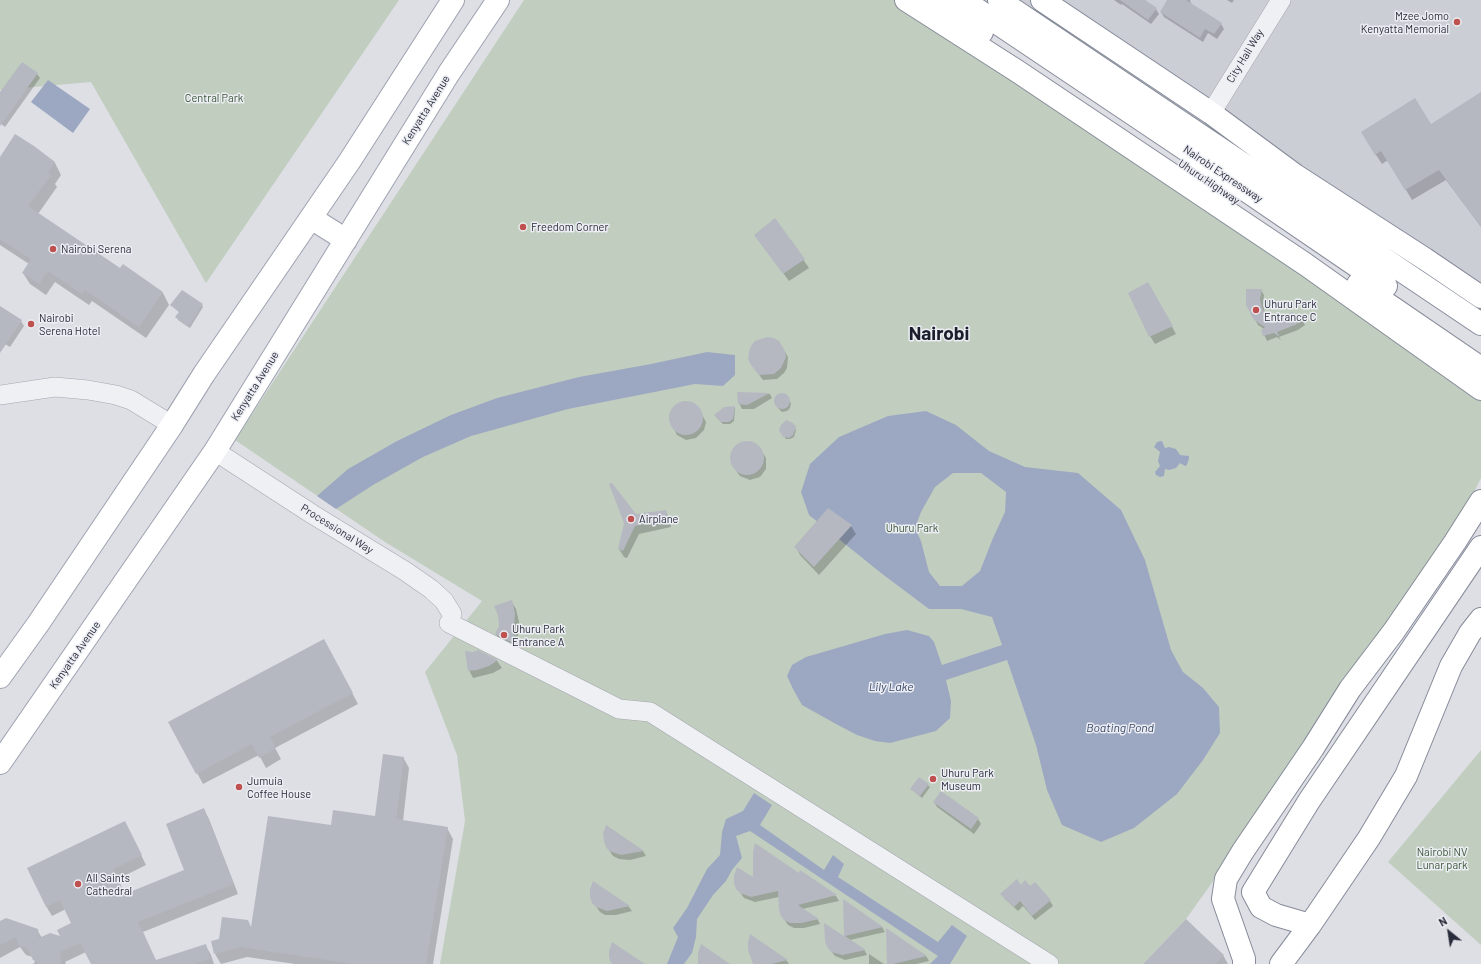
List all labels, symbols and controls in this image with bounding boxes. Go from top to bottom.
place label: Mzee Jomo Kenyatta Memorial [1361,9,1449,35]
marker: Mzee Jomo Kenyatta Memorial [1452,17,1462,27]
street label: City Hall Way [1224,27,1266,85]
street label: Kenyatta Avenue [399,73,453,147]
park label: Central Park [185,91,243,105]
street label: Nairobi Expressway [1181,143,1265,205]
street label: Uhuru Highway [1176,157,1242,207]
place label: Freedom Corner [531,220,608,234]
marker: Freedom Corner [518,222,528,232]
place label: Nairobi Serena [61,242,131,256]
marker: Nairobi Serena [48,244,58,254]
place label: Uhuru Park Entrance C [1264,297,1317,323]
marker: Uhuru Park Entrance C [1251,305,1261,315]
place label: Nairobi Serena Hotel [39,311,100,337]
marker: Nairobi Serena Hotel [26,319,36,329]
district label: Nairobi [909,323,969,345]
street label: Kenyatta Avenue [228,349,282,423]
street label: Processional Way [298,501,376,557]
place label: Airplane [639,512,678,526]
marker: Airplane [626,514,636,524]
park label: Uhuru Park [886,521,938,535]
street label: Kenyatta Avenue [47,619,103,691]
place label: Uhuru Park Entrance A [512,622,565,648]
marker: Uhuru Park Entrance A [499,630,509,640]
water label: Lily Lake [869,680,913,694]
water label: Boating Pond [1086,721,1154,735]
place label: Uhuru Park Museum [941,766,994,792]
place label: Jumuia Coffee House [247,774,311,800]
marker: Uhuru Park Museum [928,774,938,784]
marker: Jumuia Coffee House [234,782,244,792]
park label: Nairobi NV Lunar park [1416,845,1468,871]
place label: All Saints Cathedral [86,871,132,897]
marker: All Saints Cathedral [73,879,83,889]
north arrow [1429,912,1469,952]
text: N [1436,914,1449,929]

